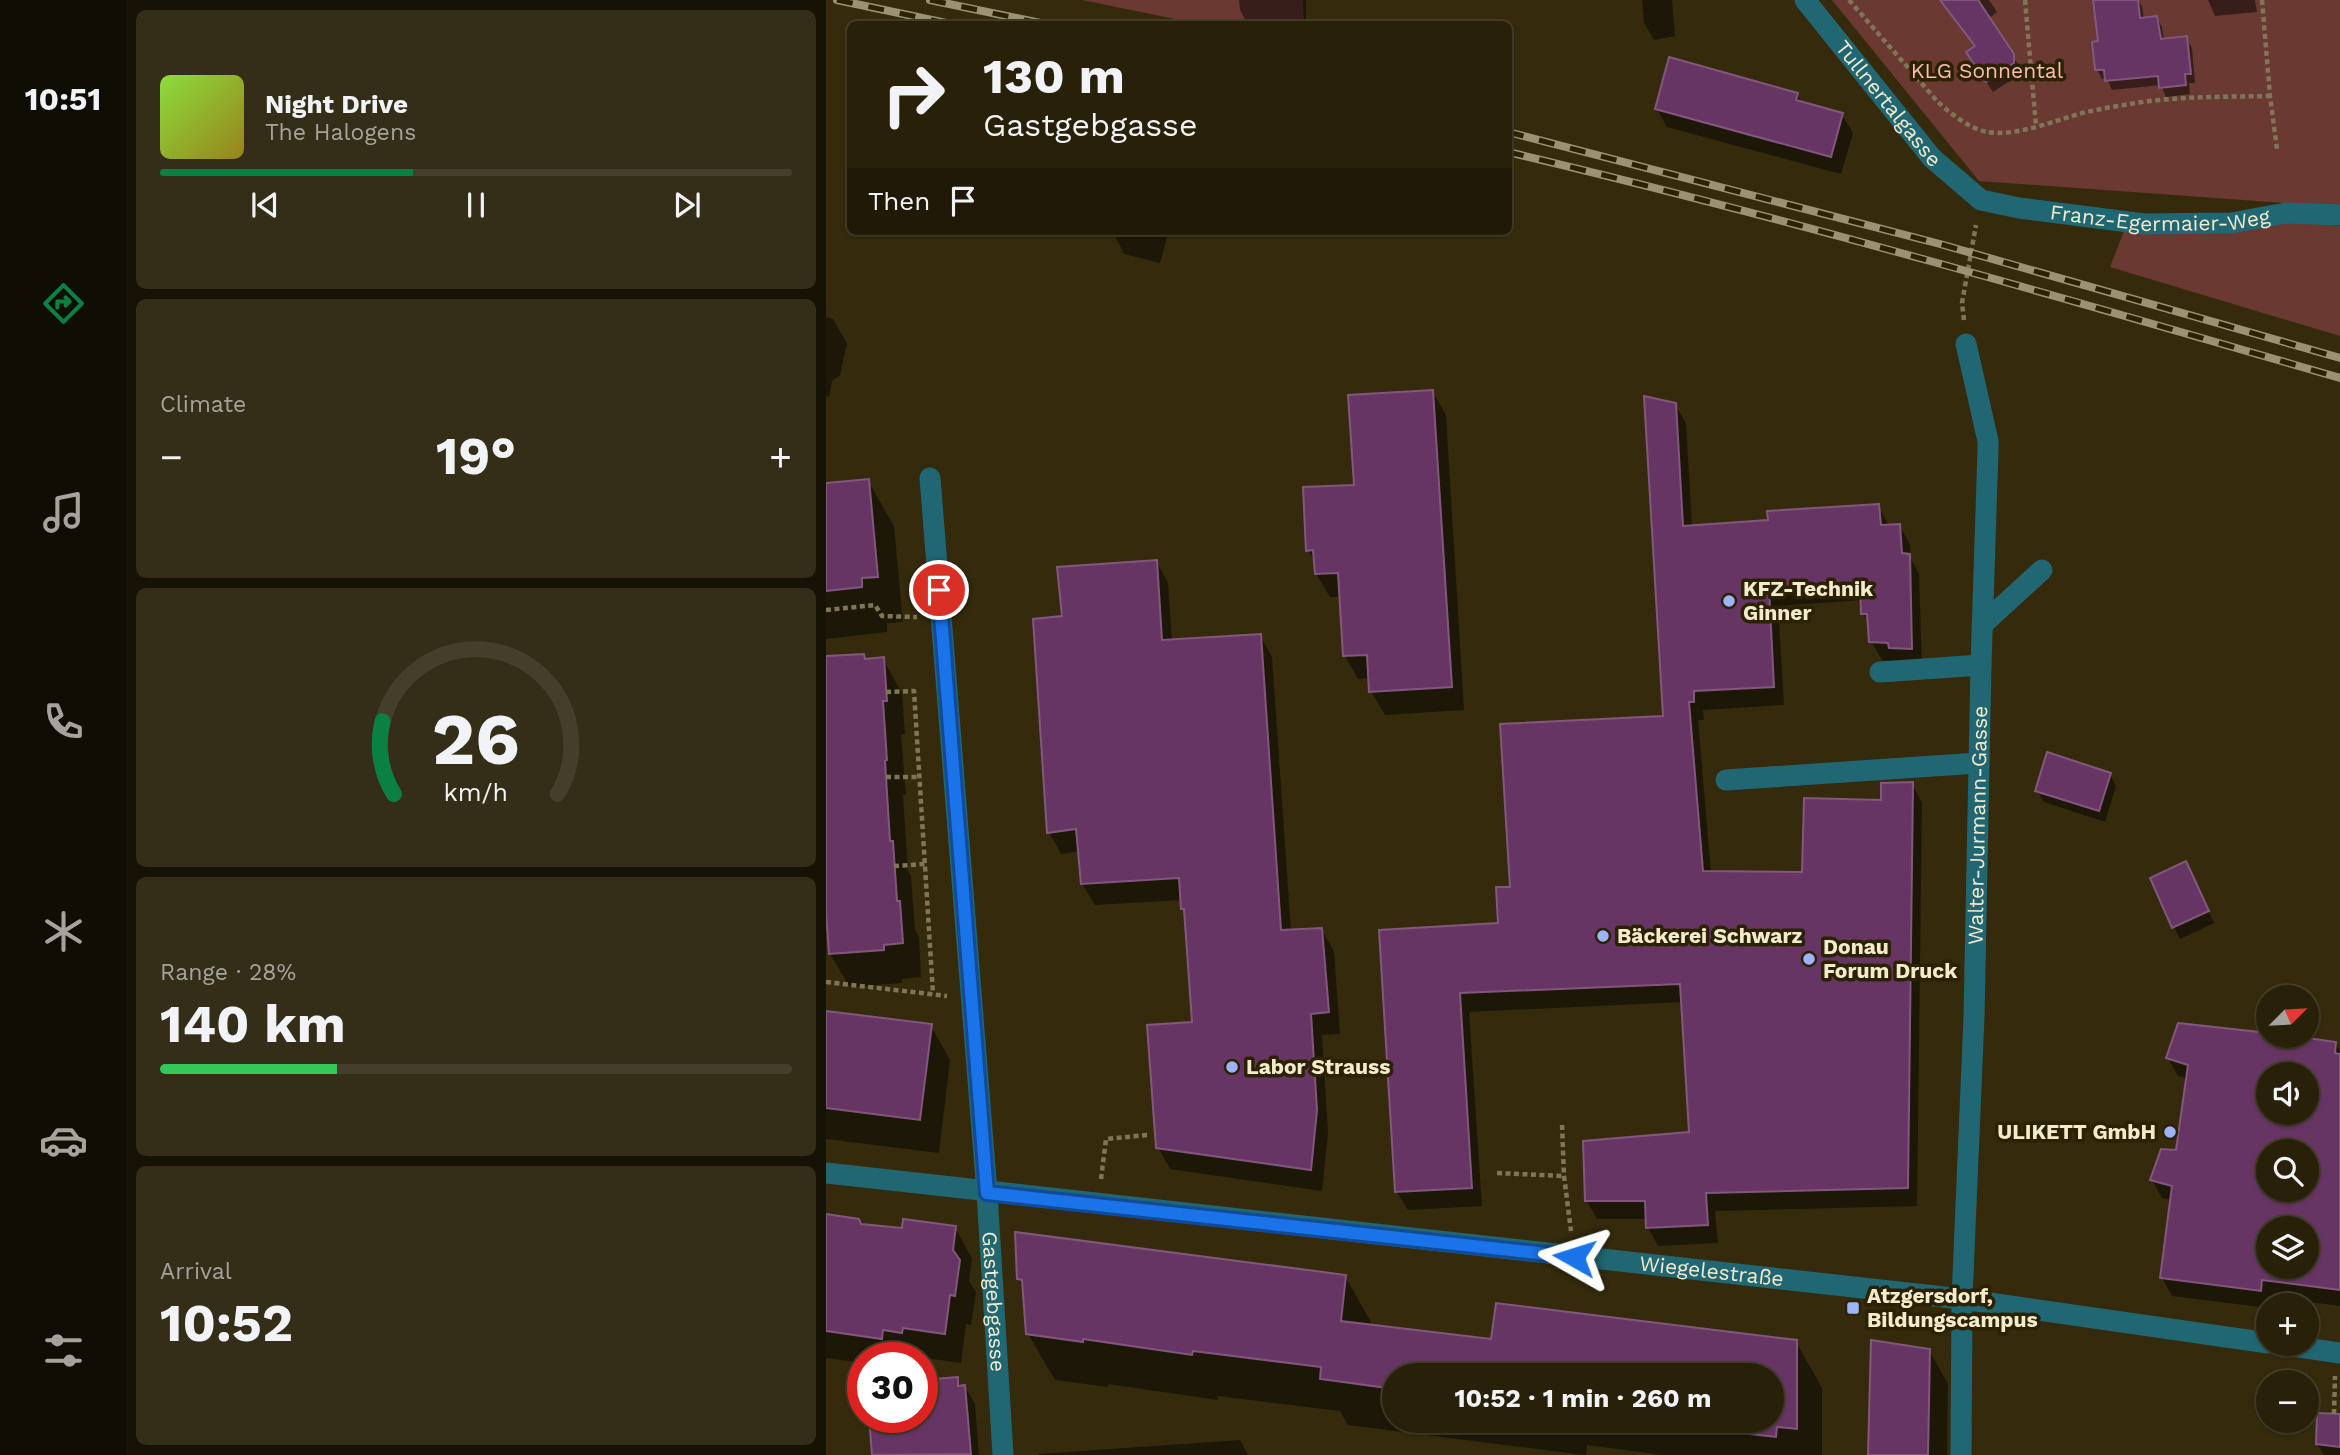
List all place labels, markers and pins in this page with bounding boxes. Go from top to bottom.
pin [909,560,969,620]
place label: KFZ-Technik Ginner [1743,576,1874,625]
marker: KFZ-Technik Ginner [1721,593,1737,609]
place label: Bäckerei Schwarz [1617,923,1803,948]
marker: Bäckerei Schwarz [1595,928,1611,944]
place label: Donau Forum Druck [1823,934,1958,983]
marker: Donau Forum Druck [1801,951,1817,967]
place label: Labor Strauss [1246,1054,1390,1079]
marker: Labor Strauss [1224,1059,1240,1075]
place label: ULIKETT GmbH [1997,1119,2156,1144]
marker: ULIKETT GmbH [2162,1124,2178,1140]
place label: Atzgersdorf, Bildungscampus [1867,1283,2038,1332]
marker: Atzgersdorf, Bildungscampus [1845,1300,1861,1316]

